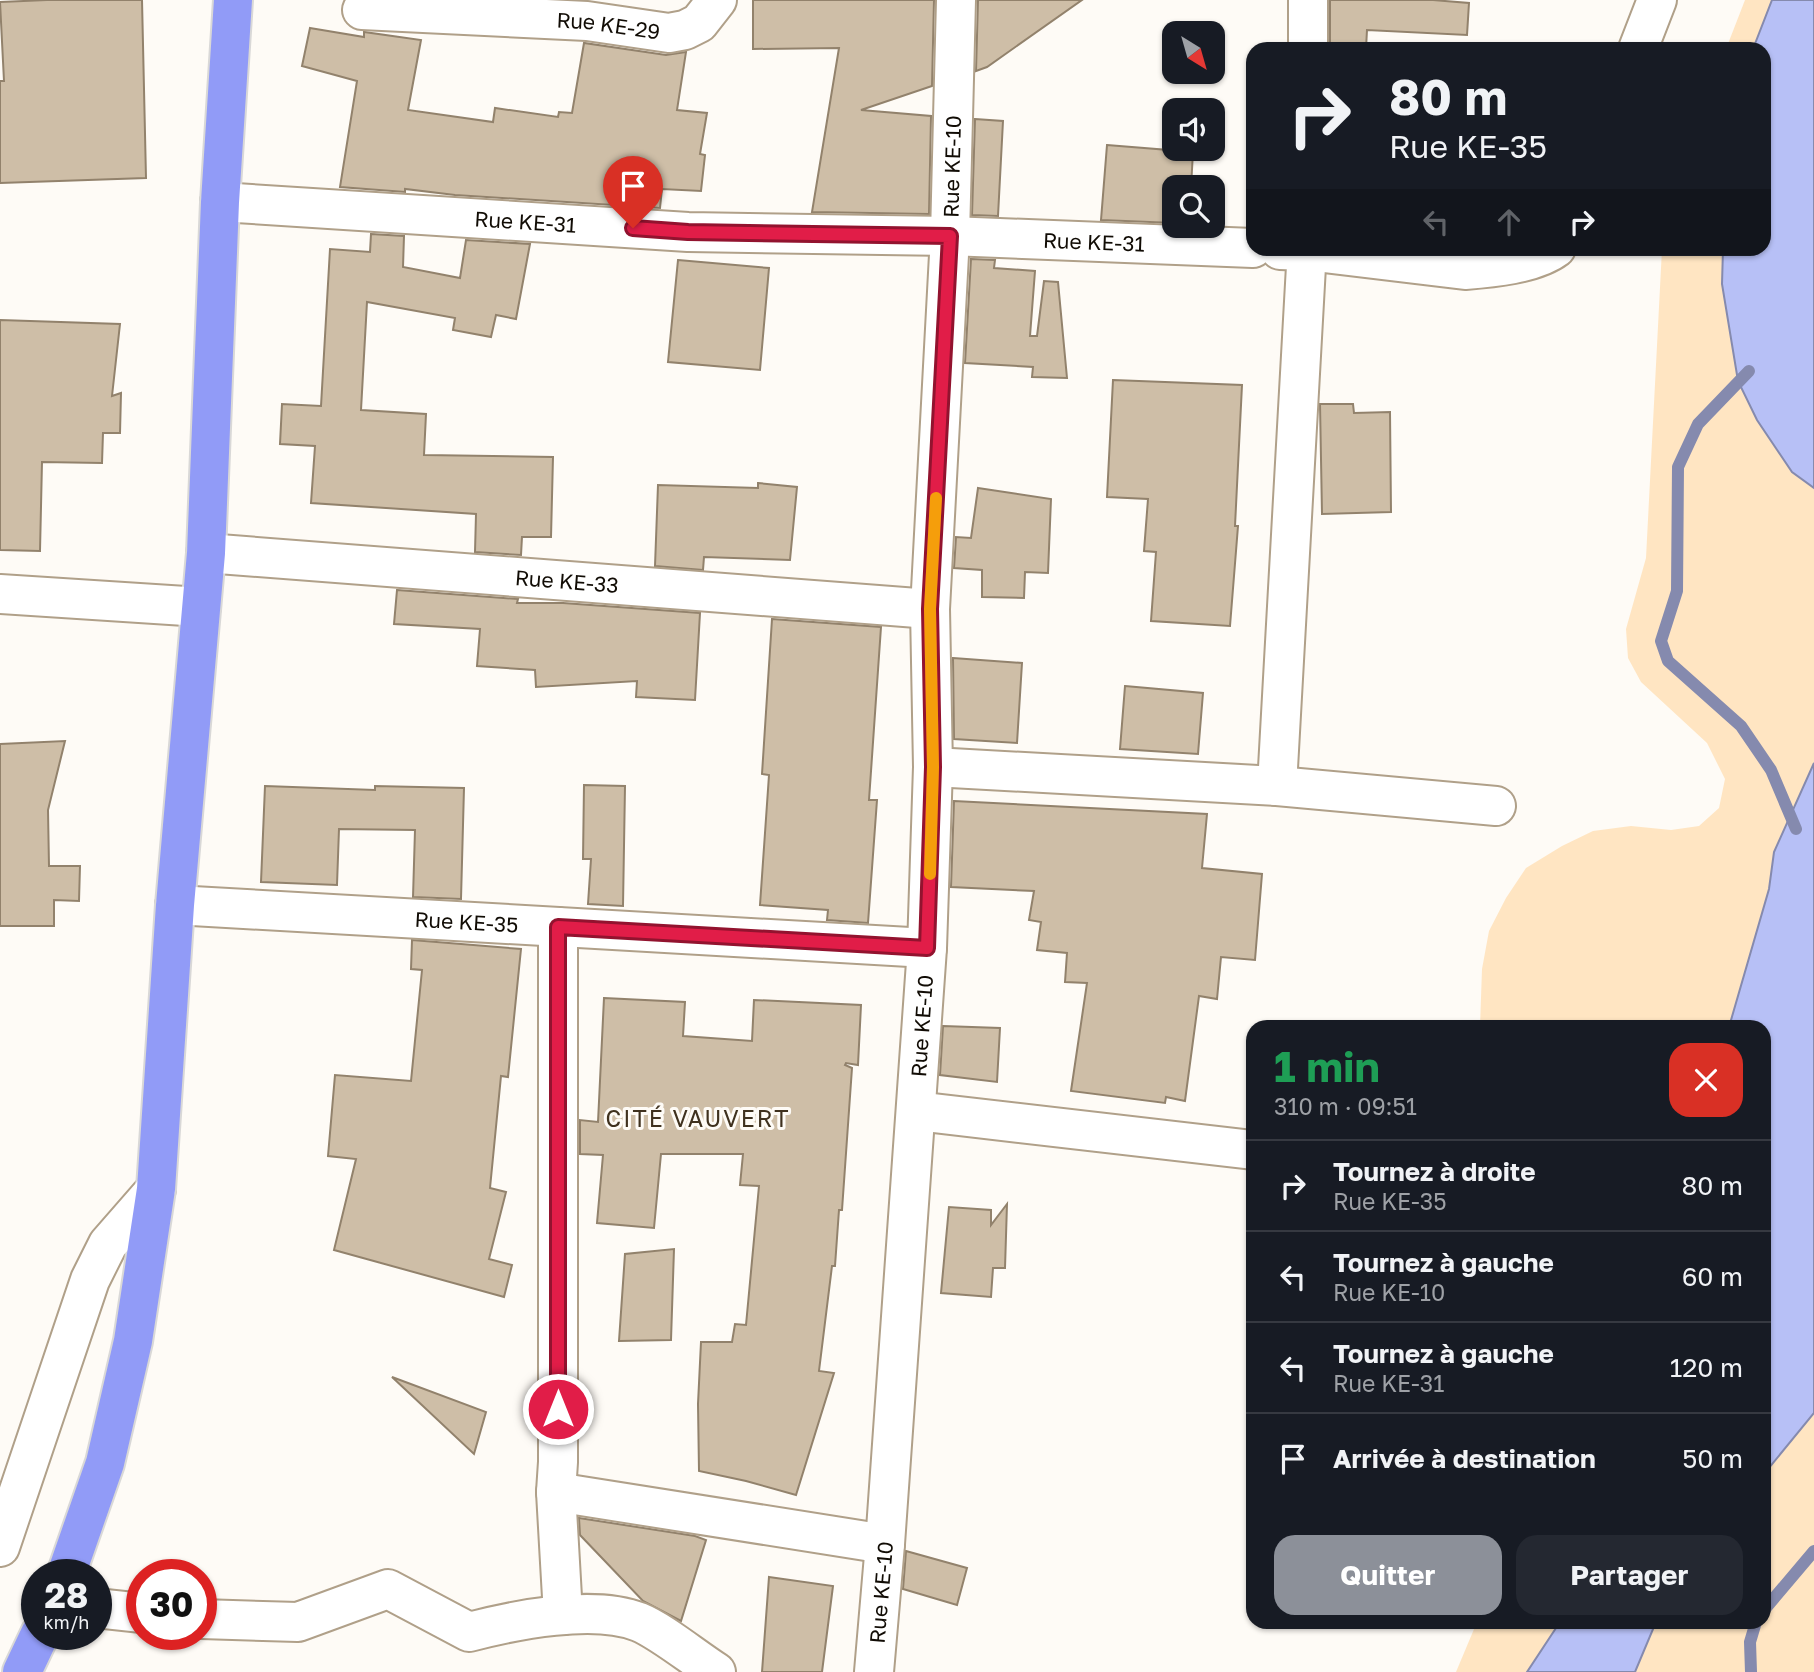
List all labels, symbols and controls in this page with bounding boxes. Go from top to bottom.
street label: Rue KE-29 [556,7,662,45]
north arrow [1162,21,1225,84]
map controls [1162,21,1225,238]
text: 80 m [1389,67,1507,126]
icon: right [1274,70,1365,161]
button: sound [1162,98,1225,161]
street label: Rue KE-10 [937,115,966,218]
text: Rue KE-35 [1389,127,1547,165]
pin [603,156,663,228]
icon: arrive [614,167,652,205]
button: search [1162,175,1225,238]
icon: left [1417,203,1455,241]
icon: ahead [1490,203,1528,241]
icon: right [1563,203,1601,241]
street label: Rue KE-31 [474,205,577,238]
street label: Rue KE-31 [1043,227,1145,257]
street label: Rue KE-33 [514,564,620,598]
street label: Rue KE-35 [414,906,519,938]
street label: Rue KE-10 [905,974,938,1078]
text: 1 min [1274,1041,1380,1091]
button: close [1669,1043,1743,1117]
text: 310 m · 09:51 [1274,1092,1417,1120]
district label: CITÉ VAUVERT [606,1104,790,1132]
text: Tournez à droite [1333,1156,1536,1187]
icon: right [1274,1167,1312,1205]
text: 80 m [1682,1170,1743,1201]
text: Rue KE-35 [1333,1187,1447,1215]
text: Tournez à gauche [1333,1247,1554,1278]
icon: left [1274,1258,1312,1296]
text: 60 m [1682,1261,1743,1292]
text: Rue KE-10 [1333,1278,1445,1306]
text: Tournez à gauche [1333,1338,1554,1369]
icon: left [1274,1349,1312,1387]
text: 120 m [1670,1352,1743,1383]
text: Rue KE-31 [1333,1369,1444,1397]
position arrow [521,1372,595,1446]
icon: arrive [1274,1440,1312,1478]
text: Arrivée à destination [1333,1443,1596,1474]
text: 50 m [1682,1443,1743,1474]
button: Quitter [1274,1535,1502,1615]
button: Partager [1516,1535,1743,1615]
street label: Rue KE-10 [864,1540,898,1644]
speed limit sign: 30 [126,1559,217,1650]
text: 28 [45,1574,88,1616]
text: km/h [44,1611,89,1633]

